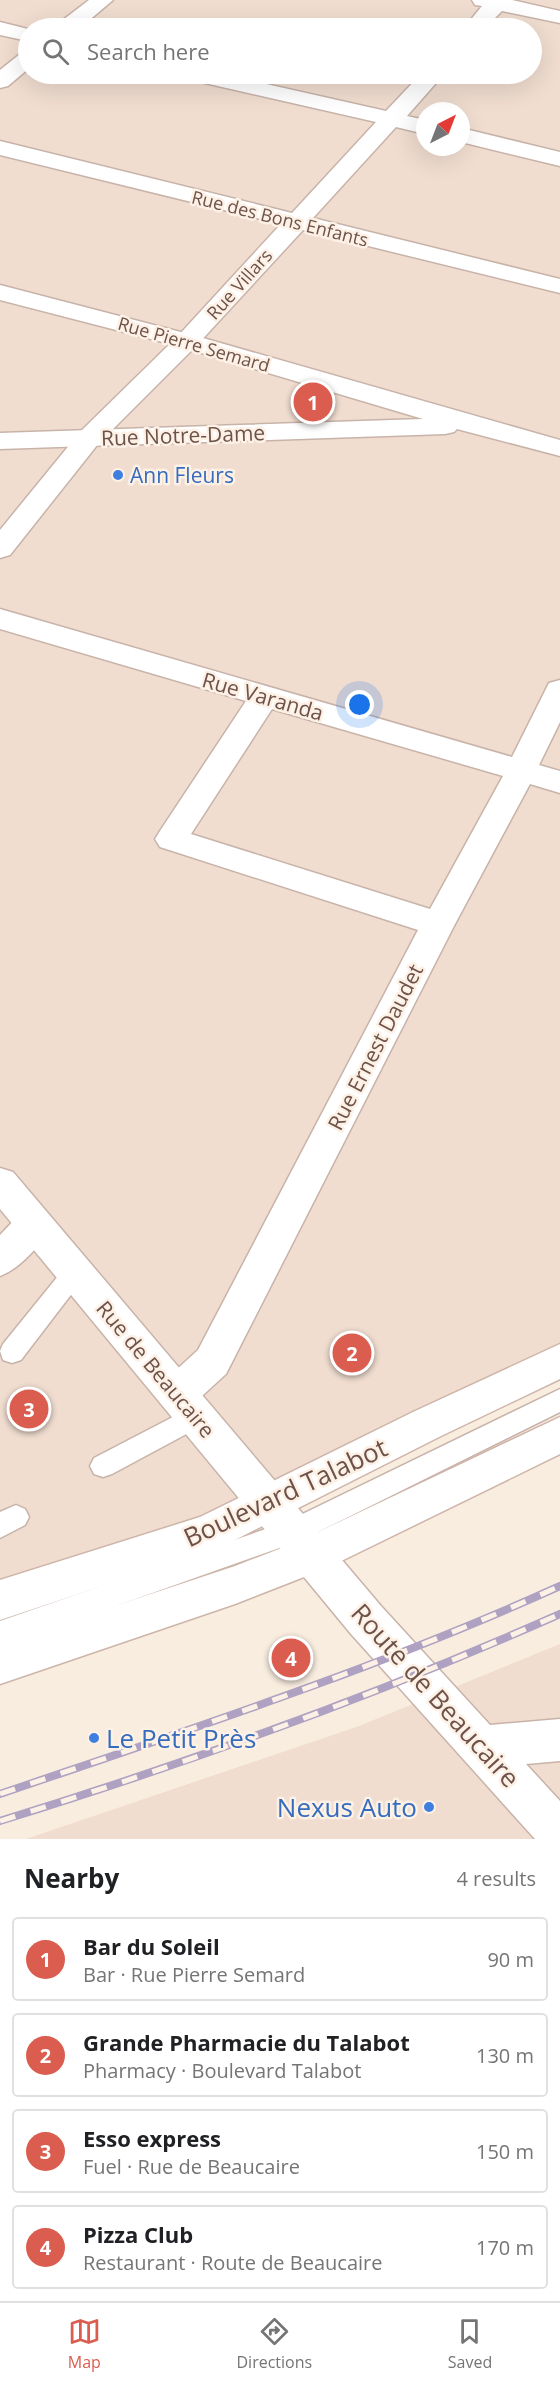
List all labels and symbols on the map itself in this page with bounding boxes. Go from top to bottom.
north arrow [416,102,470,156]
street label: Rue des Bons Enfants [189,184,371,252]
street label: Rue Villars [201,244,277,324]
street label: Rue Pierre Semard [115,311,273,377]
pin: 1 [294,380,332,424]
street label: Rue Notre-Dame [100,418,266,452]
place label: Ann Fleurs [130,461,234,489]
marker: Ann Fleurs [111,468,125,482]
street label: Rue Varanda [199,665,327,727]
your location [345,690,374,719]
street label: Rue Ernest Daudet [321,959,429,1135]
street label: Rue de Beaucaire [90,1295,222,1443]
pin: 2 [332,1330,372,1376]
pin: 3 [9,1386,48,1432]
street label: Boulevard Talabot [177,1429,393,1555]
street label: Route de Beaucaire [344,1595,528,1795]
pin: 4 [272,1636,310,1680]
place label: Le Petit Près [106,1720,256,1756]
marker: Le Petit Près [87,1731,101,1745]
place label: Nexus Auto [277,1789,417,1825]
marker: Nexus Auto [422,1800,436,1814]

